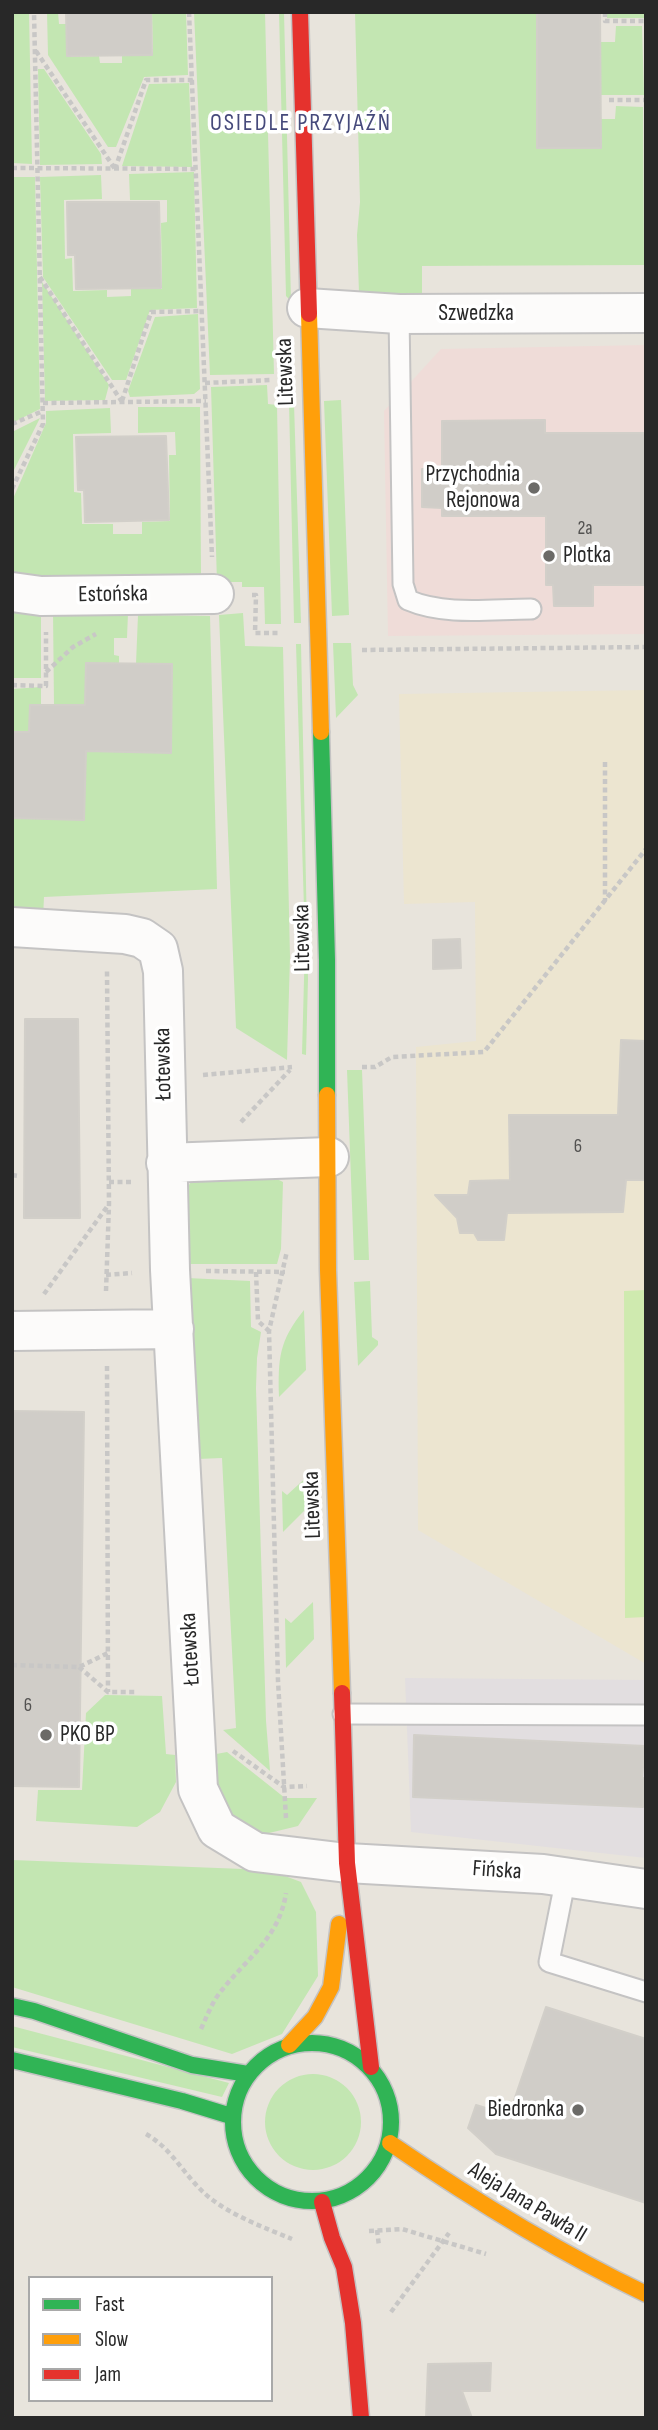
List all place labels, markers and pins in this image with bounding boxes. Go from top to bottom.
place label: Przychodnia Rejonowa [425,461,520,515]
marker: Przychodnia Rejonowa [526,480,542,496]
place label: Plotka [563,542,611,570]
marker: Plotka [541,548,557,564]
place label: PKO BP [60,1721,115,1749]
marker: PKO BP [38,1727,54,1743]
place label: Biedronka [487,2096,564,2124]
marker: Biedronka [570,2102,586,2118]

